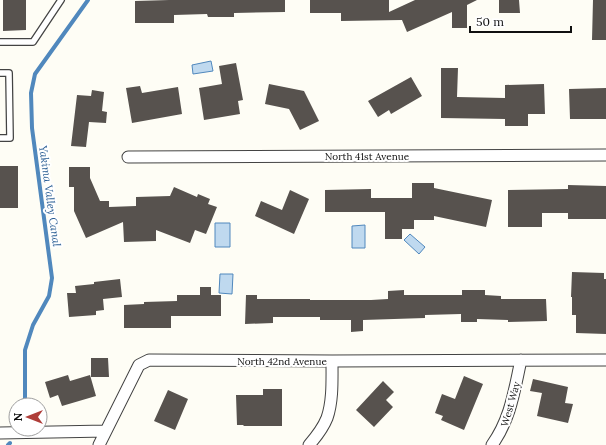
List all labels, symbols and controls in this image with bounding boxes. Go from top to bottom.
scale bar [470,8,571,34]
text: 50 m [476,14,504,29]
water label: Yakima Valley Canal [36,144,64,248]
street label: North 41st Avenue [325,150,410,163]
street label: North 42nd Avenue [237,355,327,368]
street label: West Way [498,380,523,428]
north arrow [8,397,48,437]
text: N [11,412,25,421]

